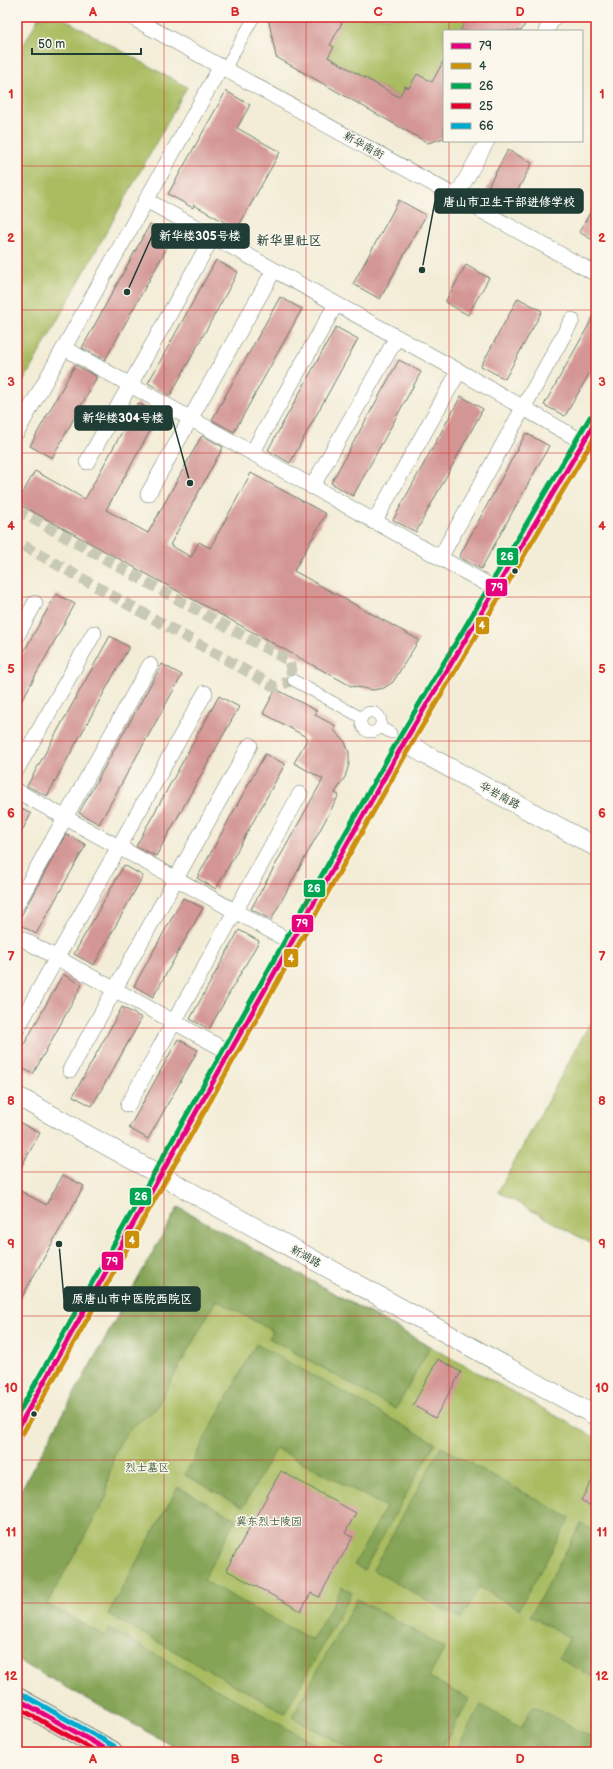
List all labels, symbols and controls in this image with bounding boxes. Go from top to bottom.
text: A [88,4,97,20]
text: B [230,4,240,20]
text: C [373,4,383,20]
text: D [515,4,525,20]
scale bar [32,30,141,56]
legend [443,30,583,142]
text: 50 m [38,37,65,52]
text: 79 [479,39,492,54]
text: 4 [479,59,487,74]
text: 26 [479,79,493,94]
text: 1 [8,86,14,102]
text: 1 [599,86,605,102]
text: 25 [479,99,493,114]
text: 66 [479,119,494,134]
street label: 新华南街 [341,129,387,162]
callout: 唐山市卫生干部进修学校 [435,189,583,213]
text: 唐山市卫生干部进修学校 [443,195,575,210]
callout: 新华楼305号楼 [152,224,249,248]
text: 新华楼305号楼 [159,229,241,244]
text: 2 [7,230,15,246]
text: 2 [598,230,606,246]
district label: 新华里社区 [256,233,322,249]
text: 3 [7,374,15,390]
text: 3 [598,374,606,390]
callout: 新华楼304号楼 [75,406,172,430]
text: 新华楼304号楼 [82,411,164,426]
text: 4 [7,518,15,534]
text: 4 [598,518,606,534]
line badge: 26 [496,547,519,566]
text: 26 [500,550,514,563]
unlabelled marker [510,566,520,576]
line badge: 79 [485,578,508,597]
text: 79 [491,581,503,594]
line badge: 4 [475,616,490,635]
text: 4 [479,619,486,632]
text: 5 [7,661,15,677]
text: 5 [598,661,606,677]
street label: 华岩南路 [477,779,522,812]
text: 6 [7,805,15,821]
text: 6 [598,805,606,821]
line badge: 26 [303,879,326,898]
text: 26 [307,882,321,895]
line badge: 79 [291,914,314,933]
text: 79 [296,917,308,930]
line badge: 4 [283,948,299,968]
text: 7 [7,949,15,965]
text: 7 [598,949,606,965]
text: 4 [288,952,295,965]
text: 8 [7,1093,15,1109]
text: 8 [598,1093,606,1109]
line badge: 26 [129,1187,152,1206]
text: 26 [134,1190,148,1203]
line badge: 4 [124,1230,140,1249]
text: 4 [129,1234,136,1247]
text: 9 [7,1236,15,1252]
text: 9 [598,1236,606,1252]
street label: 新湖路 [288,1243,323,1270]
line badge: 79 [101,1251,124,1271]
text: 79 [106,1255,118,1268]
callout: 原唐山市中医院西院区 [64,1287,200,1311]
text: 原唐山市中医院西院区 [72,1292,192,1307]
text: 10 [4,1380,18,1396]
text: 10 [595,1380,609,1396]
unlabelled marker [29,1409,39,1419]
park label: 烈士墓区 [125,1461,169,1474]
park label: 冀东烈士陵园 [236,1515,302,1528]
text: 11 [6,1524,16,1540]
text: 11 [597,1524,607,1540]
text: 12 [4,1668,18,1684]
text: 12 [595,1668,609,1684]
text: A [88,1751,97,1767]
text: B [230,1751,240,1767]
text: C [373,1751,383,1767]
text: D [515,1751,525,1767]

